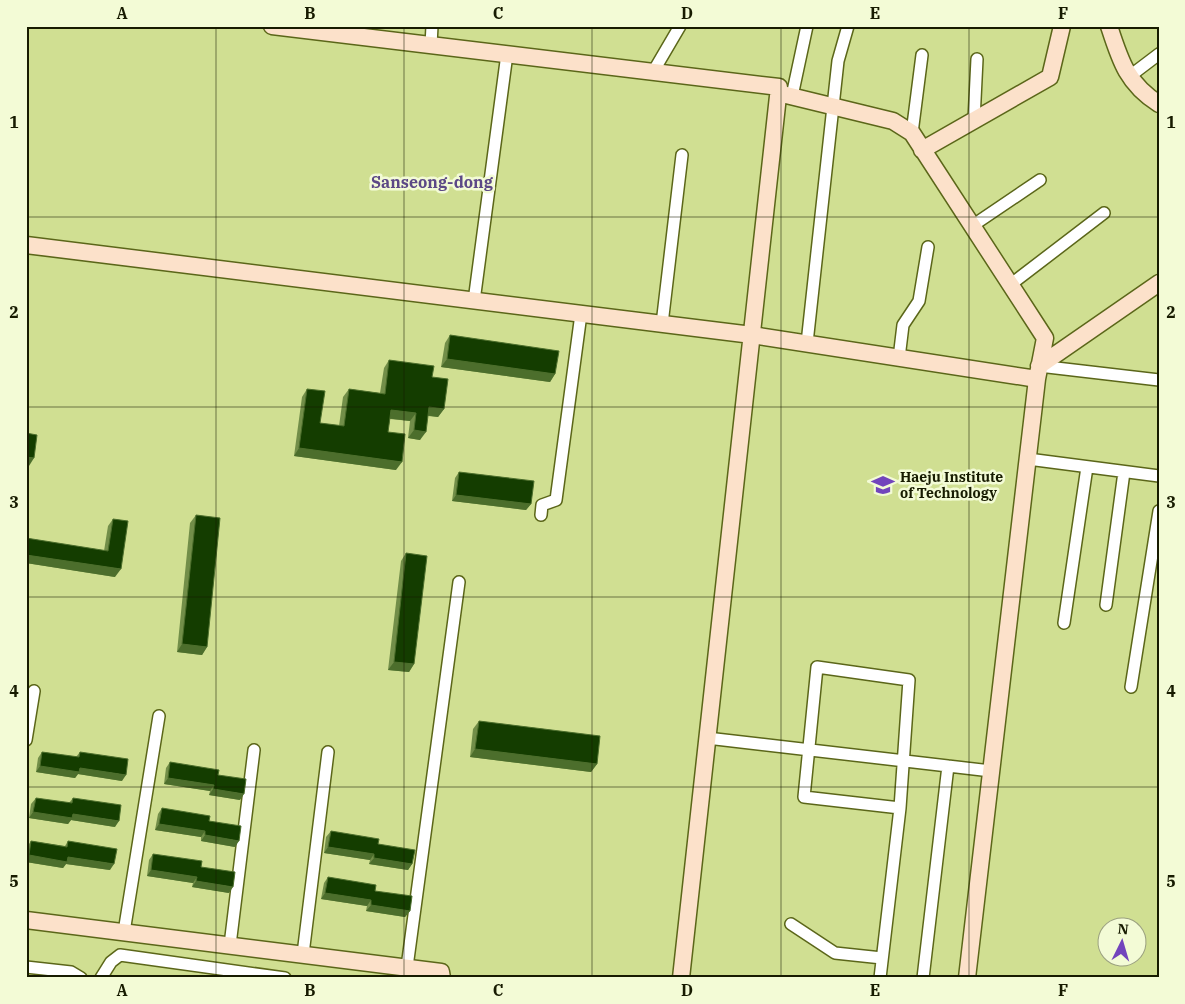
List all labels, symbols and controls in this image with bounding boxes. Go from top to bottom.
text: A [116,3,128,23]
text: B [304,3,316,23]
text: C [493,3,503,23]
text: D [681,3,693,23]
text: E [870,3,880,23]
text: F [1058,3,1068,23]
text: 1 [9,112,19,132]
text: 1 [1166,112,1176,132]
district label: Sanseong-dong [371,172,494,192]
text: 2 [9,302,19,322]
text: 2 [1166,302,1176,322]
place label: Haeju Institute of Technology [900,468,1003,502]
school or university icon: Haeju Institute of Technology [870,472,896,498]
text: 3 [9,492,19,512]
text: 3 [1166,492,1176,512]
text: 4 [9,681,19,701]
text: 4 [1166,681,1176,701]
text: 5 [9,871,19,891]
text: 5 [1166,871,1176,891]
north arrow [1098,916,1148,966]
text: N [1117,920,1129,938]
text: A [116,980,128,1000]
text: B [304,980,316,1000]
text: C [493,980,503,1000]
text: D [681,980,693,1000]
text: E [870,980,880,1000]
text: F [1058,980,1068,1000]

